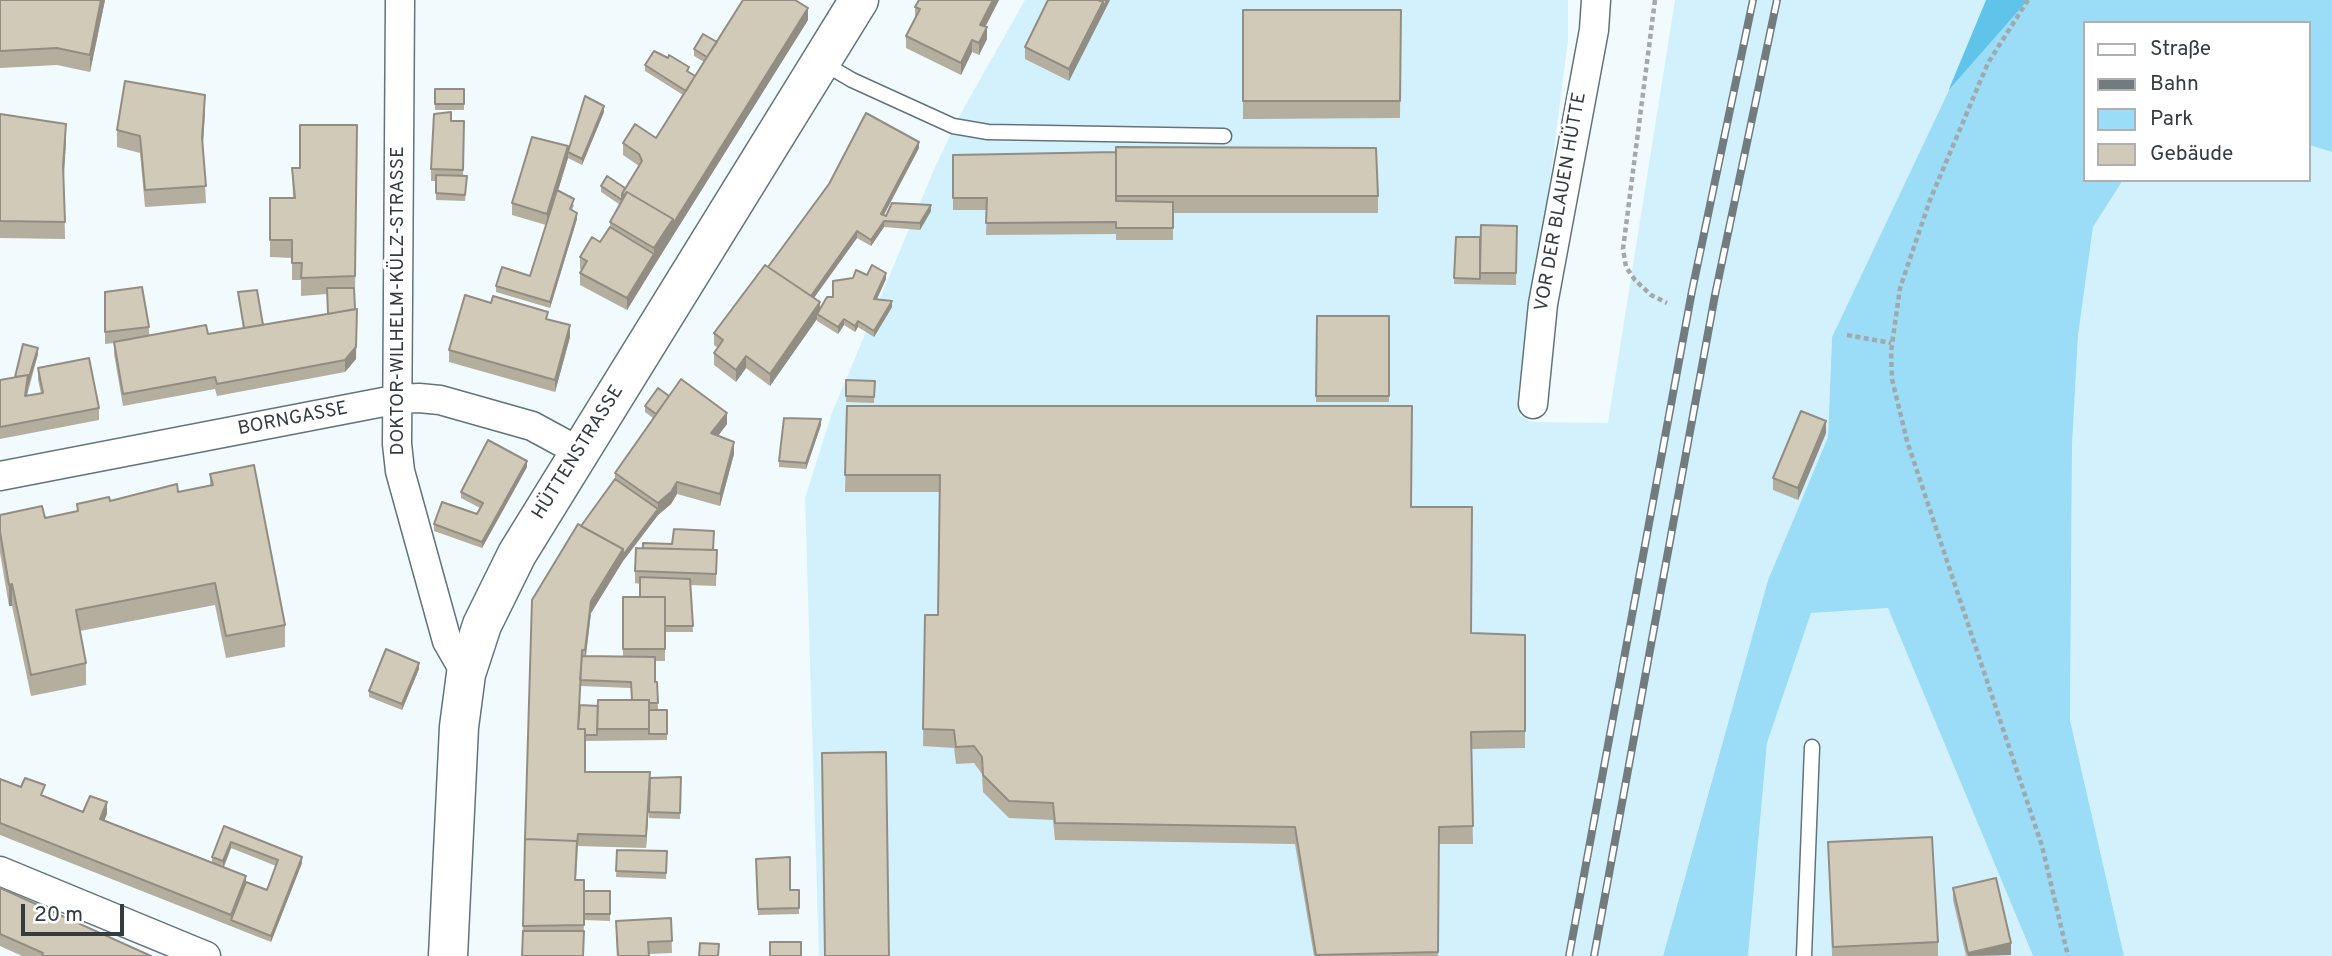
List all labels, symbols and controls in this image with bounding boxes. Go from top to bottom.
legend [2084,21,2311,182]
text: Straße [2150,36,2211,63]
text: Bahn [2150,71,2199,98]
street label: VOR DER BLAUEN HÜTTE [1532,91,1592,313]
text: Park [2150,106,2193,133]
text: Gebäude [2150,141,2233,168]
street label: DOKTOR-WILHELM-KÜLZ-STRASSE [388,146,410,456]
street label: HÜTTENSTRASSE [528,382,630,524]
street label: BORNGASSE [236,398,350,442]
scale bar [24,890,128,934]
text: 20 m [34,902,83,929]

